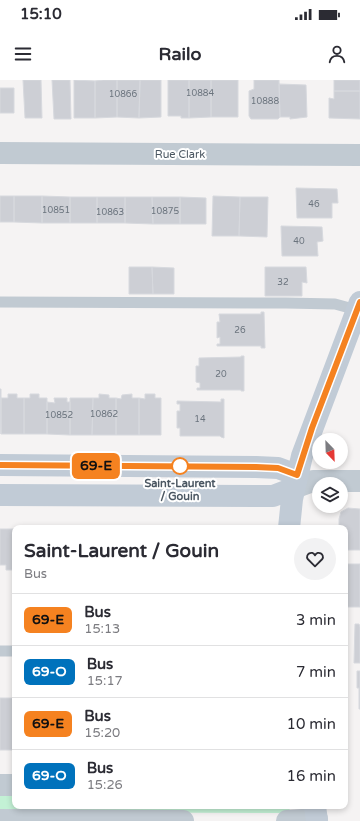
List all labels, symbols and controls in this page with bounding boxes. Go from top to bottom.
text: 15:10 [20,5,62,23]
icon: menu [12,43,34,65]
text: Railo [159,43,201,65]
icon: person [326,43,348,65]
house number: 10884 [186,88,214,99]
house number: 10866 [109,89,137,100]
house number: 10888 [251,96,279,107]
street label: Rue Clark [155,148,205,161]
house number: 46 [308,199,320,210]
house number: 10851 [42,205,70,216]
house number: 10875 [151,206,179,217]
house number: 10863 [96,207,124,218]
house number: 40 [293,236,305,247]
house number: 32 [277,277,289,288]
house number: 26 [234,325,246,336]
house number: 20 [215,369,227,380]
house number: 10862 [90,409,118,420]
house number: 10852 [45,410,73,421]
house number: 14 [194,414,206,425]
north arrow [312,433,348,469]
map controls [312,433,348,513]
line badge: 69-E [68,453,124,479]
text: 69-E [80,457,112,474]
marker: Saint-Laurent / Gouin [171,457,189,475]
place label: Saint-Laurent / Gouin [144,477,216,503]
button: layers [312,477,348,513]
button: heart [294,538,336,580]
text: Saint-Laurent / Gouin [24,540,219,562]
text: Bus [24,566,47,582]
text: Bus [84,603,111,621]
text: 69-E [32,611,64,628]
text: 3 min [296,611,336,629]
text: 15:13 [84,621,120,637]
text: Bus [87,655,113,673]
text: 69-O [32,663,67,680]
text: 7 min [296,663,336,681]
text: 15:17 [87,673,123,689]
text: Bus [84,707,111,725]
text: 69-E [32,715,64,732]
text: 10 min [287,715,336,733]
text: 15:20 [84,725,120,741]
text: Bus [87,759,113,777]
text: 69-O [32,767,67,784]
text: 16 min [287,767,336,785]
text: 15:26 [87,777,123,793]

